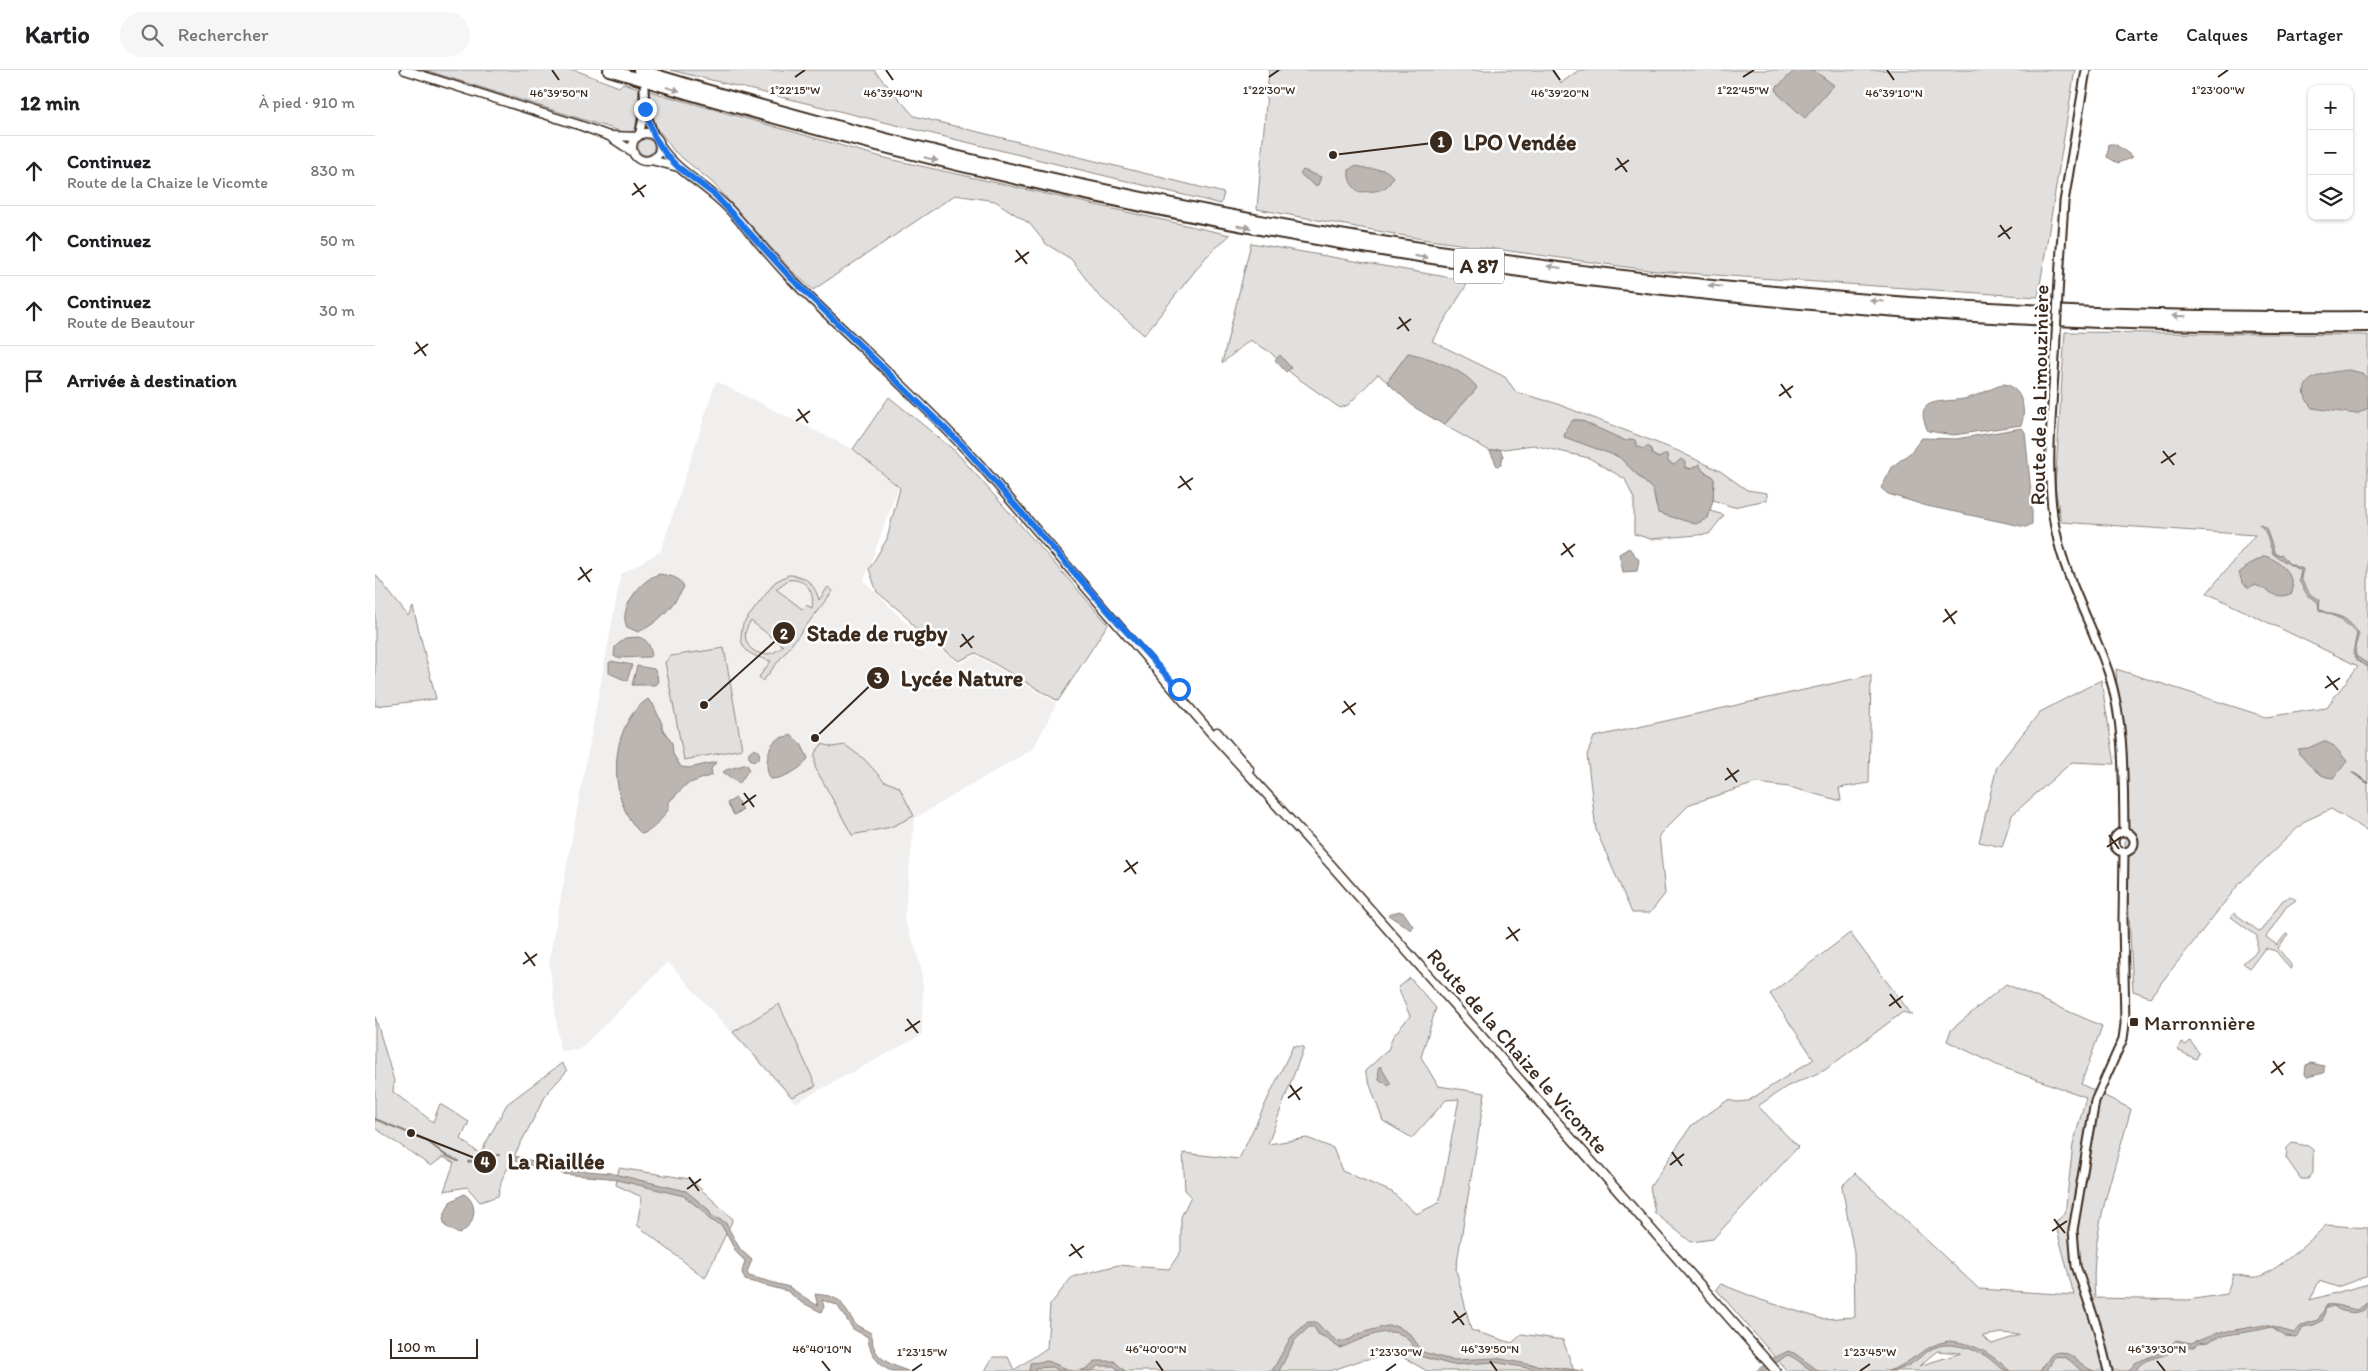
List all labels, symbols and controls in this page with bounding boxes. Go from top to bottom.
search box [120,12,470,57]
text: Kartio [25,20,90,49]
icon: search [138,21,166,49]
text: Rechercher [178,23,269,46]
text: Carte [2115,24,2158,46]
text: Calques [2186,24,2248,46]
text: Partager [2276,24,2343,46]
text: 1°22'15"W [770,83,820,97]
text: 1°22'30"W [1243,83,1295,97]
text: 1°22'45"W [1717,83,1769,97]
text: 1°23'00"W [2191,83,2245,97]
map controls [2308,85,2353,220]
button: + [2308,85,2353,130]
text: 46°39'50"N [530,86,588,100]
one-way arrow [665,86,680,94]
text: 46°39'40"N [863,86,923,100]
text: 46°39'20"N [1531,86,1589,100]
text: 46°39'10"N [1865,86,1923,100]
text: 12 min [20,90,80,115]
text: À pied · 910 m [259,93,355,112]
route end [634,98,657,121]
callout: LPO Vendée [1429,123,1586,160]
text: LPO Vendée [1463,129,1577,156]
button: − [2308,130,2353,175]
text: 1 [1438,133,1445,151]
text: Continuez [67,150,151,173]
one-way arrow [923,155,938,163]
icon: ahead [20,157,48,185]
text: 830 m [311,161,355,180]
text: Route de la Chaize le Vicomte [67,173,268,192]
button: layers [2308,175,2353,220]
one-way arrow [1236,223,1252,231]
icon: ahead [20,227,48,255]
text: Continuez [67,229,151,252]
text: 50 m [320,231,355,250]
road number: A 87 [1454,248,1504,284]
one-way arrow [1413,254,1429,262]
one-way arrow [1546,263,1562,271]
one-way arrow [1707,282,1723,290]
street label: Route de la Limouzinière [2025,284,2053,506]
text: Continuez [67,290,151,313]
icon: ahead [20,297,48,325]
one-way arrow [1869,297,1885,305]
text: 30 m [319,301,355,320]
one-way arrow [2171,311,2187,319]
text: Route de Beautour [67,313,195,332]
icon: arrive [20,367,48,395]
text: Arrivée à destination [67,369,237,392]
callout: Stade de rugby [771,615,957,652]
text: Stade de rugby [807,620,948,647]
text: 2 [780,625,788,643]
callout: Lycée Nature [866,659,1033,696]
text: Lycée Nature [901,665,1023,692]
text: 3 [874,669,882,687]
route start [1168,678,1191,701]
street label: Route de la Chaize le Vicomte [1422,943,1614,1159]
place label: Marronnière [2144,1010,2255,1035]
marker: Marronnière [2128,1016,2140,1028]
callout: La Riaillée [472,1143,614,1180]
text: La Riaillée [507,1148,605,1175]
text: 4 [480,1153,490,1171]
scale bar [390,1336,477,1359]
text: 100 m [397,1339,436,1356]
text: 46°40'10"N [792,1342,852,1356]
text: 46°40'00"N [1125,1342,1187,1356]
text: 46°39'50"N [1461,1342,1519,1356]
text: 46°39'30"N [2128,1342,2186,1356]
text: 1°23'15"W [897,1345,947,1359]
text: 1°23'30"W [1370,1345,1422,1359]
text: 1°23'45"W [1844,1345,1896,1359]

